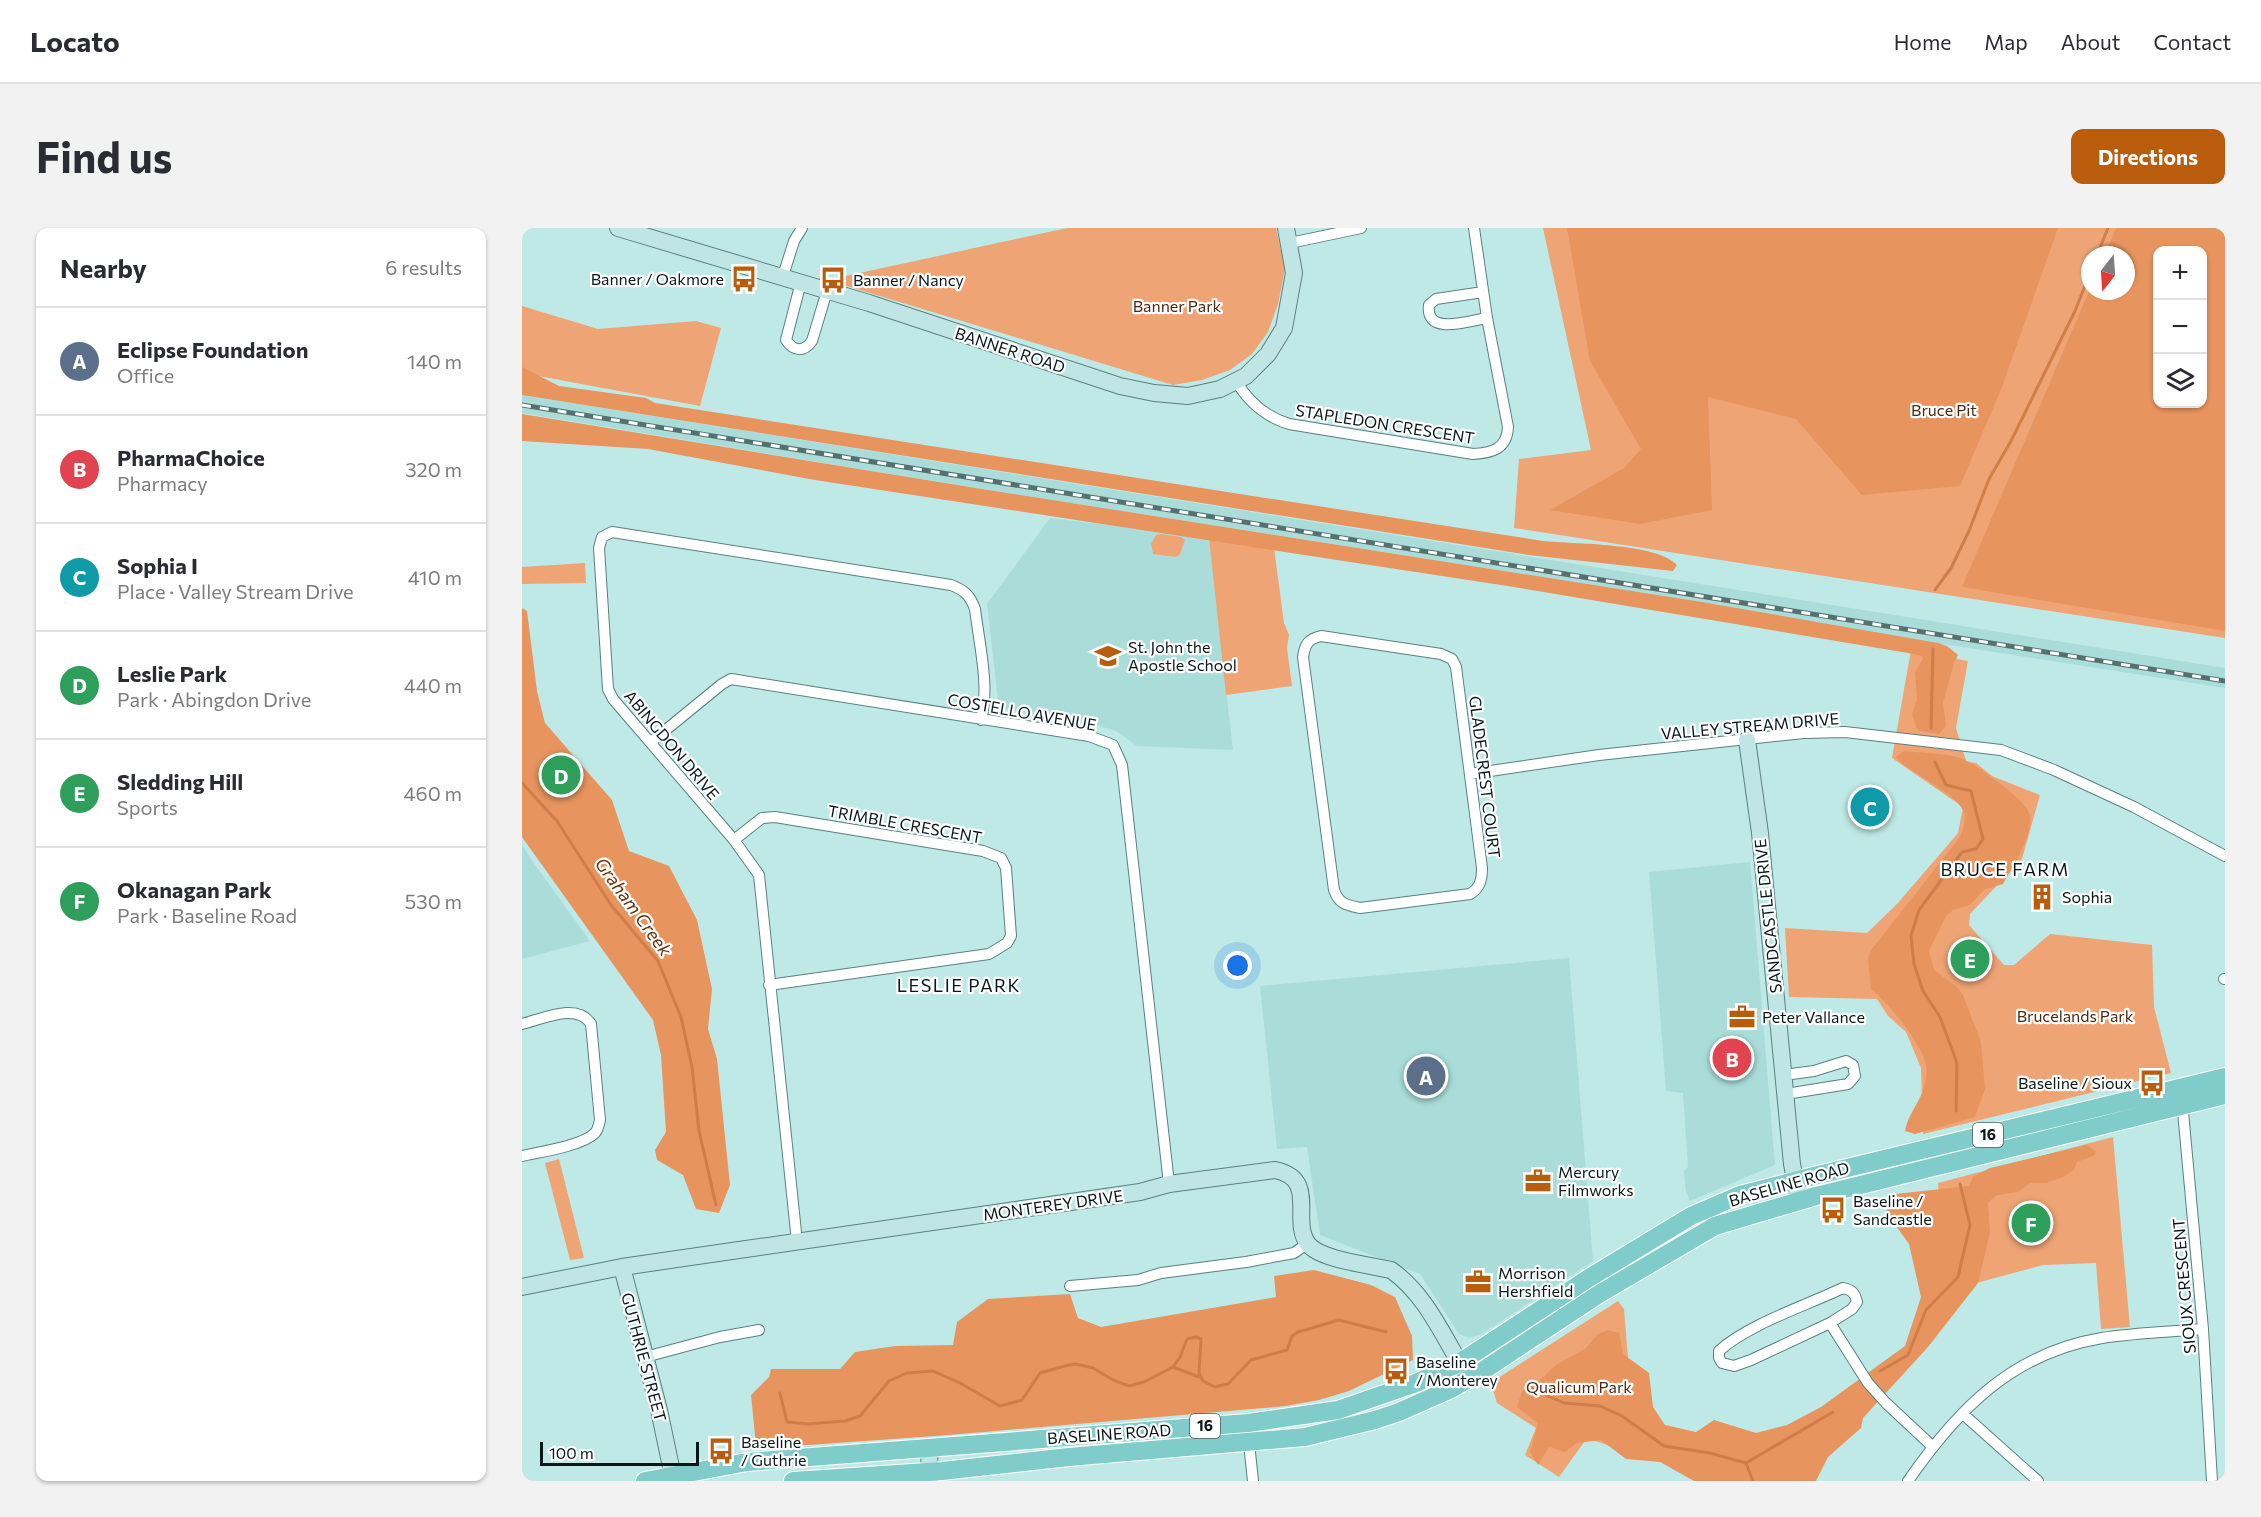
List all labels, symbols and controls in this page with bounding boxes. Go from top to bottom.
text: Locato [30,24,120,58]
text: Home [1894,29,1951,54]
text: Map [1984,29,2028,54]
text: About [2061,29,2120,54]
text: Contact [2153,29,2231,54]
button: Directions [2071,129,2225,184]
text: Find us [36,130,172,182]
north arrow [2081,246,2135,300]
map controls [2153,246,2207,408]
button: + [2153,246,2207,300]
text: Nearby [60,252,147,283]
text: 6 results [385,255,462,279]
bus stop icon: Banner / Oakmore [729,264,759,294]
bus stop icon: Banner / Nancy [818,265,848,295]
place label: Banner / Oakmore [591,269,724,288]
place label: Banner / Nancy [853,270,964,289]
park label: Banner Park [1133,296,1222,315]
button: − [2153,300,2207,354]
street label: BANNER ROAD [953,323,1068,376]
text: Eclipse Foundation [117,336,308,363]
text: A [72,349,87,373]
text: 140 m [407,349,462,373]
button: layers [2153,354,2207,408]
text: Office [117,363,174,387]
street label: STAPLEDON CRESCENT [1294,400,1476,447]
park label: Bruce Pit [1911,400,1977,419]
text: PharmaChoice [117,444,265,471]
text: B [73,457,86,481]
text: 320 m [405,457,462,481]
text: Pharmacy [117,471,208,495]
text: Sophia I [117,552,198,579]
text: C [73,565,86,589]
text: 410 m [408,565,462,589]
text: Place · Valley Stream Drive [117,579,354,603]
place label: St. John the Apostle School [1128,637,1237,674]
school or university icon: St. John the Apostle School [1093,641,1123,671]
text: Leslie Park [117,660,227,687]
text: D [72,673,87,697]
text: 440 m [404,673,462,697]
street label: ABINGDON DRIVE [621,686,724,803]
text: Park · Abingdon Drive [117,687,311,711]
street label: COSTELLO AVENUE [946,689,1098,734]
street label: GLADECREST COURT [1466,695,1505,859]
street label: VALLEY STREAM DRIVE [1660,708,1840,743]
pin: D [542,752,580,798]
text: Sledding Hill [117,768,243,795]
text: E [74,781,85,805]
text: 460 m [404,781,462,805]
pin: C [1850,784,1890,830]
text: Sports [117,795,178,819]
street label: TRIMBLE CRESCENT [827,801,984,846]
street label: SANDCASTLE DRIVE [1750,838,1785,994]
water label: Graham Creek [591,853,678,961]
district label: BRUCE FARM [1940,858,2070,880]
text: Okanagan Park [117,876,272,903]
building icon: Sophia [2027,882,2057,912]
place label: Sophia [2062,887,2112,906]
text: F [74,889,85,913]
text: 530 m [405,889,462,913]
text: Park · Baseline Road [117,903,297,927]
pin: E [1950,936,1990,982]
your location [1223,951,1252,980]
district label: LESLIE PARK [897,974,1021,996]
office icon: Peter Vallance [1727,1002,1757,1032]
park label: Brucelands Park [2017,1006,2134,1025]
place label: Peter Vallance [1762,1007,1865,1026]
pin: B [1712,1036,1752,1080]
pin: A [1406,1054,1446,1098]
bus stop icon: Baseline / Sioux [2137,1068,2167,1098]
place label: Baseline / Sioux [2018,1073,2132,1092]
road number: 16 [1973,1123,2003,1147]
street label: BASELINE ROAD [1726,1157,1851,1210]
place label: Mercury Filmworks [1558,1162,1634,1199]
office icon: Mercury Filmworks [1523,1166,1553,1196]
street label: MONTEREY DRIVE [982,1185,1124,1224]
place label: Baseline / Sandcastle [1853,1191,1932,1228]
bus stop icon: Baseline / Sandcastle [1818,1195,1848,1225]
pin: F [2012,1200,2050,1246]
street label: SIOUX CRESCENT [2168,1218,2199,1355]
place label: Morrison Hershfield [1498,1263,1573,1300]
office icon: Morrison Hershfield [1463,1267,1493,1297]
street label: GUTHRIE STREET [618,1290,671,1423]
place label: Baseline / Monterey [1416,1352,1498,1389]
bus stop icon: Baseline / Monterey [1381,1356,1411,1386]
park label: Qualicum Park [1526,1377,1632,1396]
road number: 16 [1190,1414,1220,1438]
street label: BASELINE ROAD [1046,1420,1172,1447]
place label: Baseline / Guthrie [741,1432,807,1469]
bus stop icon: Baseline / Guthrie [706,1436,736,1466]
scale bar [540,1439,699,1466]
text: 100 m [549,1443,594,1462]

